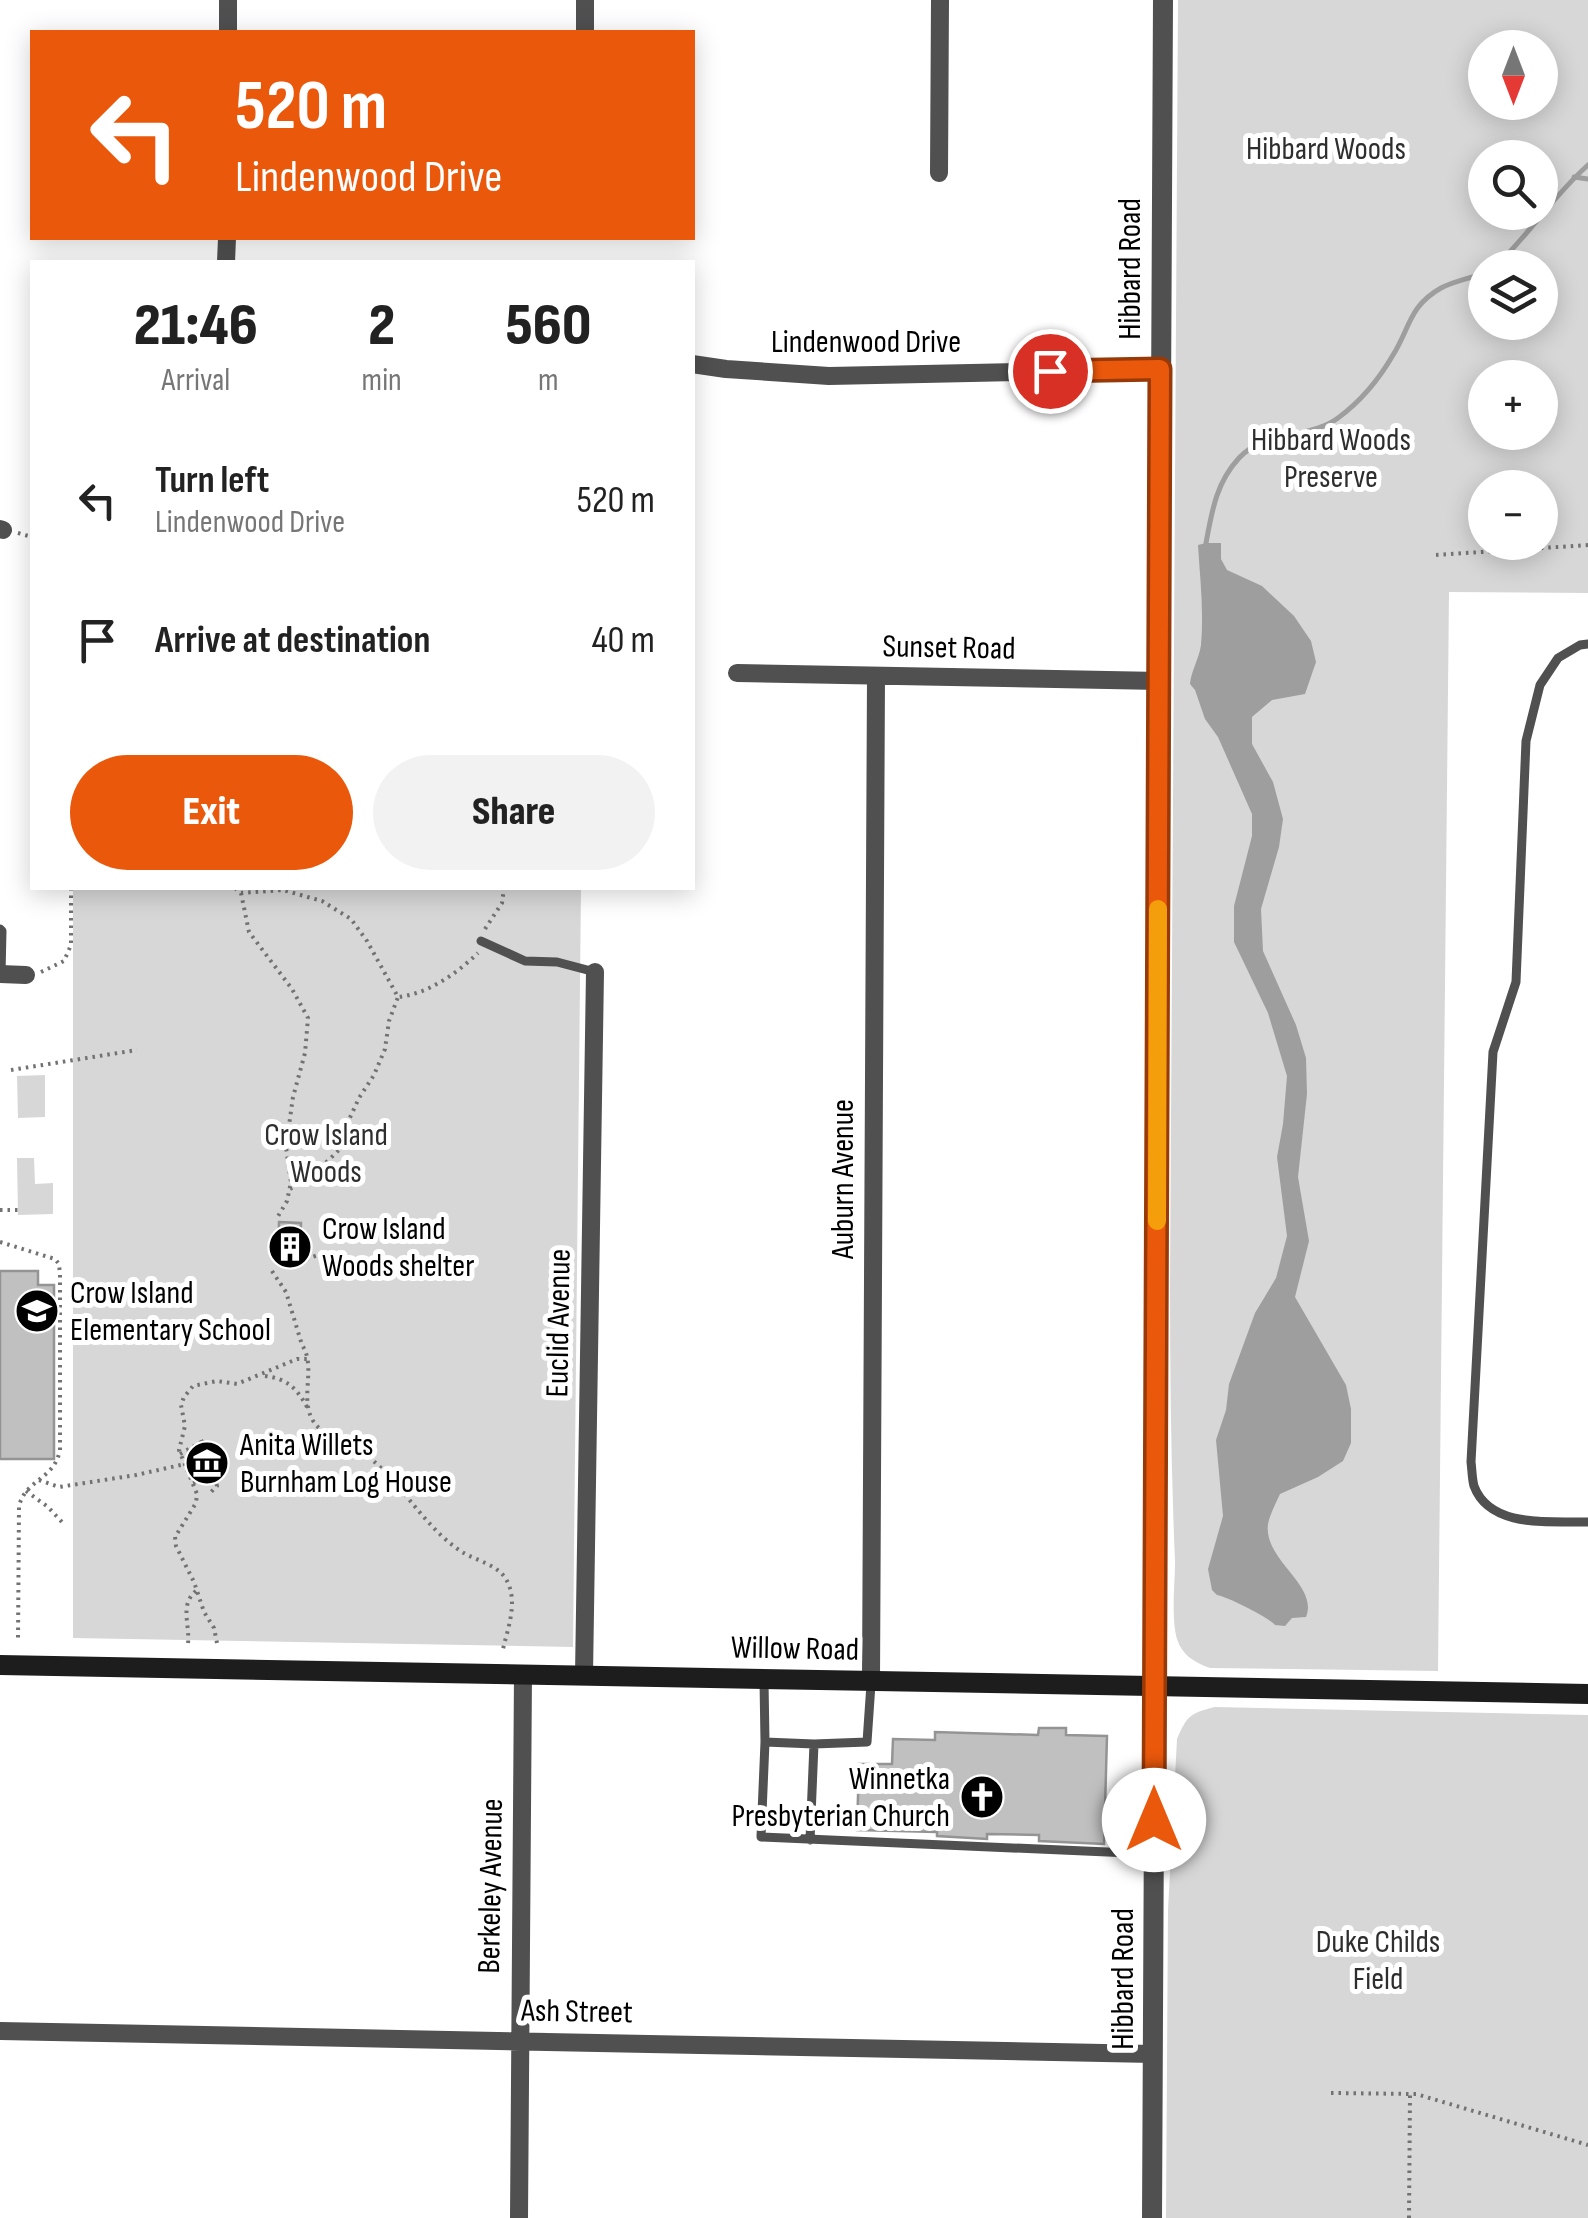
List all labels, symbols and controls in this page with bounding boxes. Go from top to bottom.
north arrow [1468,30,1558,120]
map controls [1468,30,1558,560]
text: 520 m [235,65,387,149]
icon: left [70,70,200,200]
park label: Hibbard Woods [1246,130,1406,169]
button: search [1468,140,1558,230]
text: Lindenwood Drive [235,150,502,205]
street label: Hibbard Road [1111,198,1150,340]
button: layers [1468,250,1558,340]
text: 21:46 [134,290,258,362]
text: 2 [368,290,395,362]
text: 560 [505,290,591,362]
street label: Lindenwood Drive [771,323,961,362]
pin [1008,329,1093,414]
icon: arrive [1023,344,1078,399]
button: + [1468,360,1558,450]
text: Arrival [161,361,230,400]
text: min [362,361,402,400]
text: m [538,361,559,400]
park label: Hibbard Woods Preserve [1251,421,1411,497]
text: Turn left [155,458,269,503]
button: − [1468,470,1558,560]
icon: left [70,473,125,528]
text: 520 m [577,478,655,523]
text: Lindenwood Drive [155,503,345,542]
icon: arrive [70,613,125,668]
text: Arrive at destination [155,618,430,663]
text: 40 m [592,618,655,663]
street label: Sunset Road [882,627,1016,669]
button: Exit [70,755,353,870]
button: Share [373,755,655,870]
street label: Auburn Avenue [824,1099,863,1260]
park label: Crow Island Woods [264,1116,388,1192]
place label: Crow Island Woods shelter [322,1210,474,1286]
building icon: Crow Island Woods shelter [267,1224,313,1270]
street label: Euclid Avenue [538,1248,580,1398]
place label: Crow Island Elementary School [70,1274,271,1350]
school or university icon: Crow Island Elementary School [14,1288,60,1334]
place label: Anita Willets Burnham Log House [239,1426,452,1502]
museum icon: Anita Willets Burnham Log House [184,1440,230,1486]
street label: Willow Road [731,1628,859,1670]
place label: Winnetka Presbyterian Church [731,1760,950,1836]
position arrow [1102,1768,1206,1872]
church icon: Winnetka Presbyterian Church [959,1774,1005,1820]
street label: Berkeley Avenue [470,1798,512,1974]
street label: Hibbard Road [1104,1908,1143,2050]
park label: Duke Childs Field [1316,1923,1440,1999]
street label: Ash Street [520,1992,633,2032]

